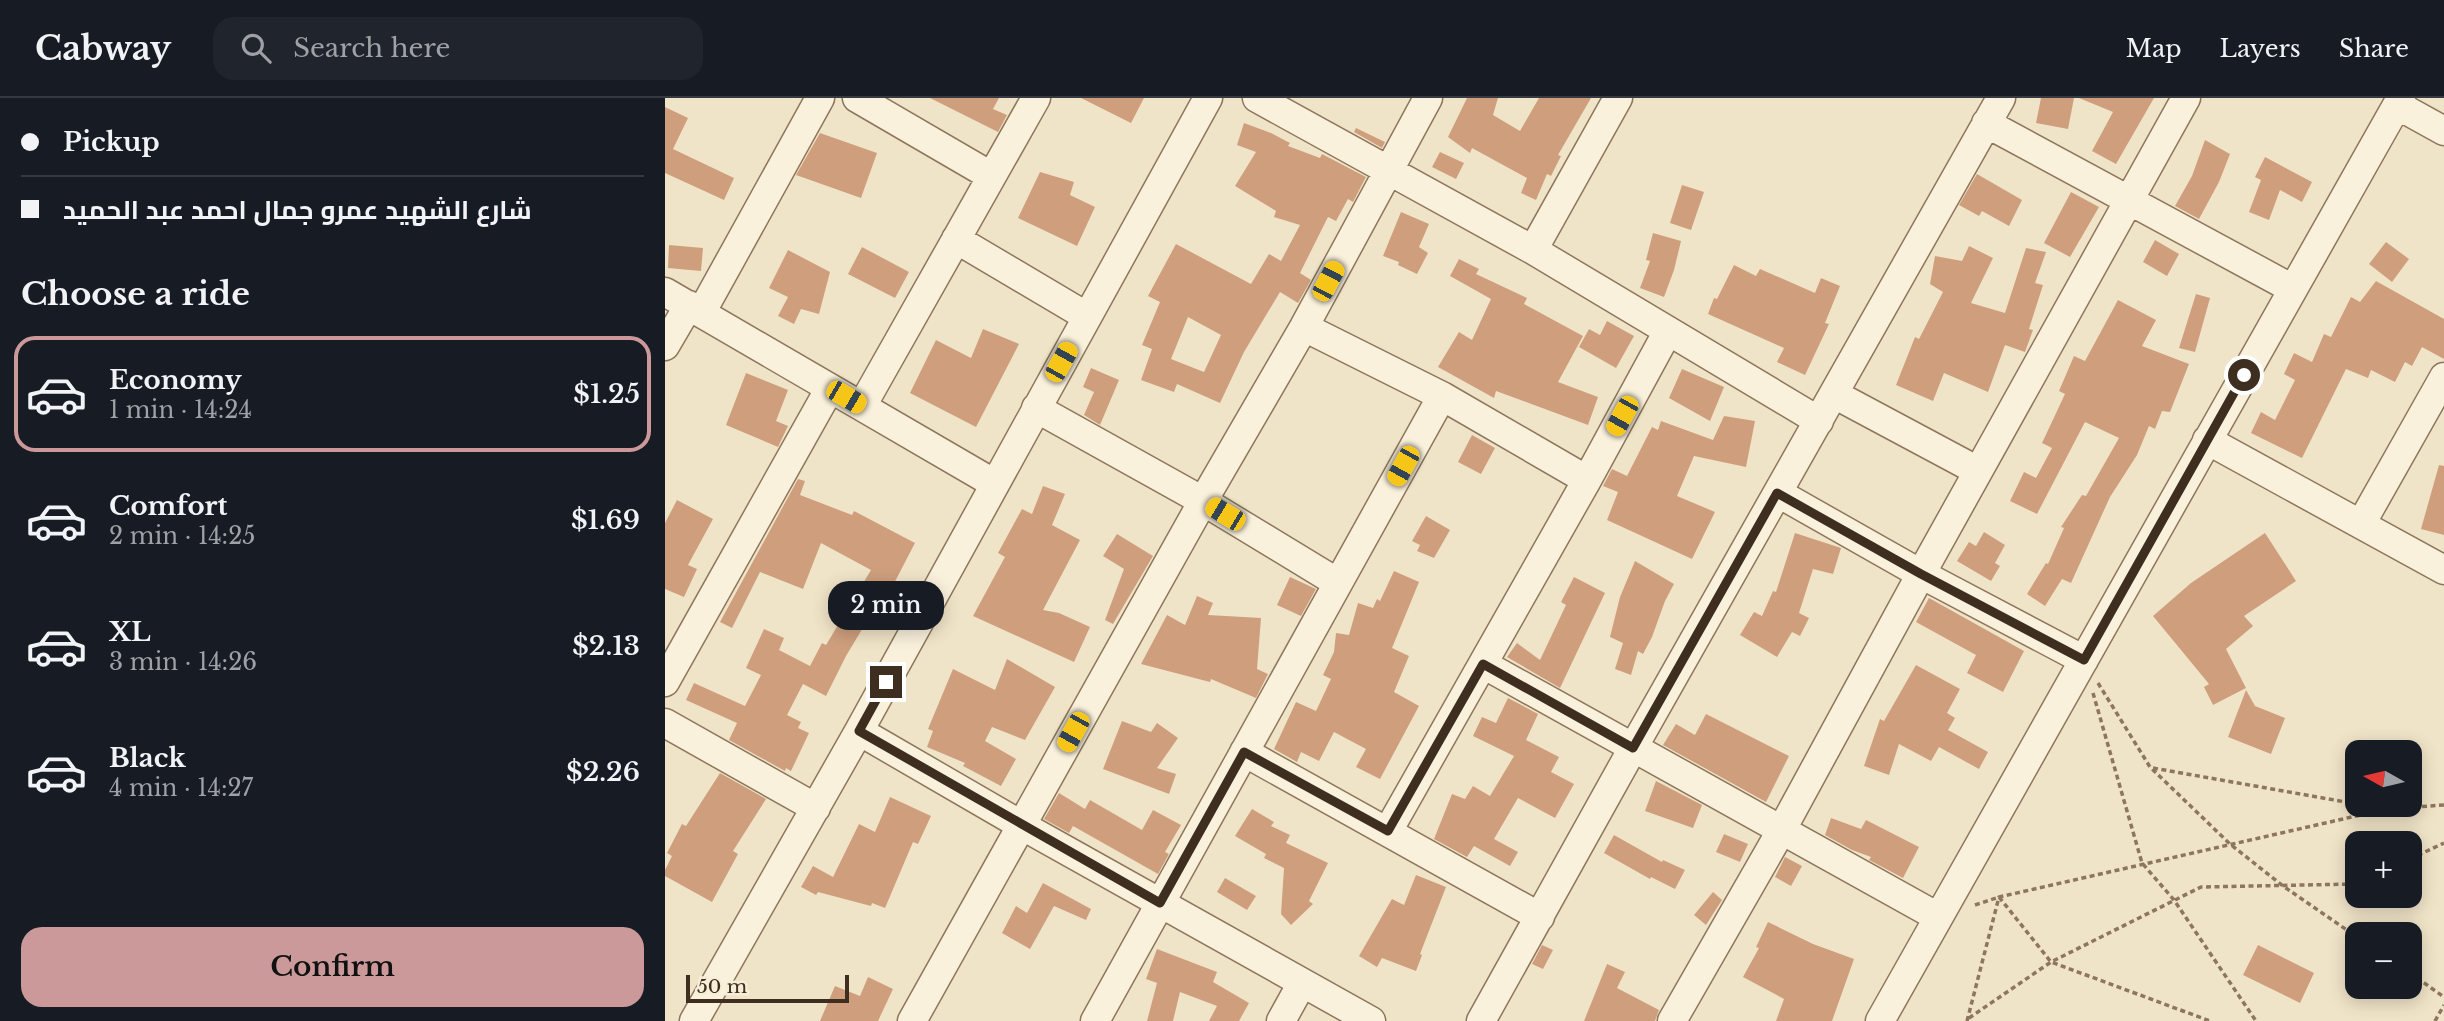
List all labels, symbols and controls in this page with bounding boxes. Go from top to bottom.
search box [213,17,703,80]
text: Cabway [35,28,171,69]
icon: search [237,29,275,67]
text: Search here [293,32,450,64]
text: Map [2126,34,2182,63]
text: Layers [2220,34,2301,63]
text: Share [2339,34,2409,63]
text: Pickup [63,126,160,158]
text: شارع الشهيد عمرو جمال احمد عبد الحميد [63,194,532,226]
car [1309,258,1348,304]
text: Choose a ride [21,274,250,314]
car [1042,339,1081,385]
route start [2228,359,2260,391]
icon: car [25,363,88,426]
text: Economy [109,364,242,396]
car [823,377,870,417]
text: $1.25 [573,378,640,410]
car [1603,393,1642,439]
text: 1 min · 14:24 [109,396,252,424]
car [1384,443,1423,489]
icon: car [25,489,88,552]
text: Comfort [109,490,227,522]
car [1202,494,1249,534]
text: $1.69 [571,504,640,536]
text: 2 min · 14:25 [109,522,255,550]
callout: 2 min [828,580,944,630]
text: 2 min [851,591,921,619]
icon: car [25,615,88,678]
text: XL [109,616,151,648]
text: $2.13 [572,630,640,662]
text: 3 min · 14:26 [109,648,257,676]
route end [870,666,902,698]
car [1054,709,1093,755]
north arrow [2345,740,2422,817]
map controls [2345,740,2422,999]
icon: car [25,741,88,804]
text: Black [109,742,186,774]
text: $2.26 [566,756,640,788]
text: 4 min · 14:27 [109,774,253,802]
button: + [2345,831,2422,908]
button: − [2345,922,2422,999]
button: Confirm [21,927,644,1007]
scale bar [686,972,849,1004]
text: 50 m [697,975,747,998]

